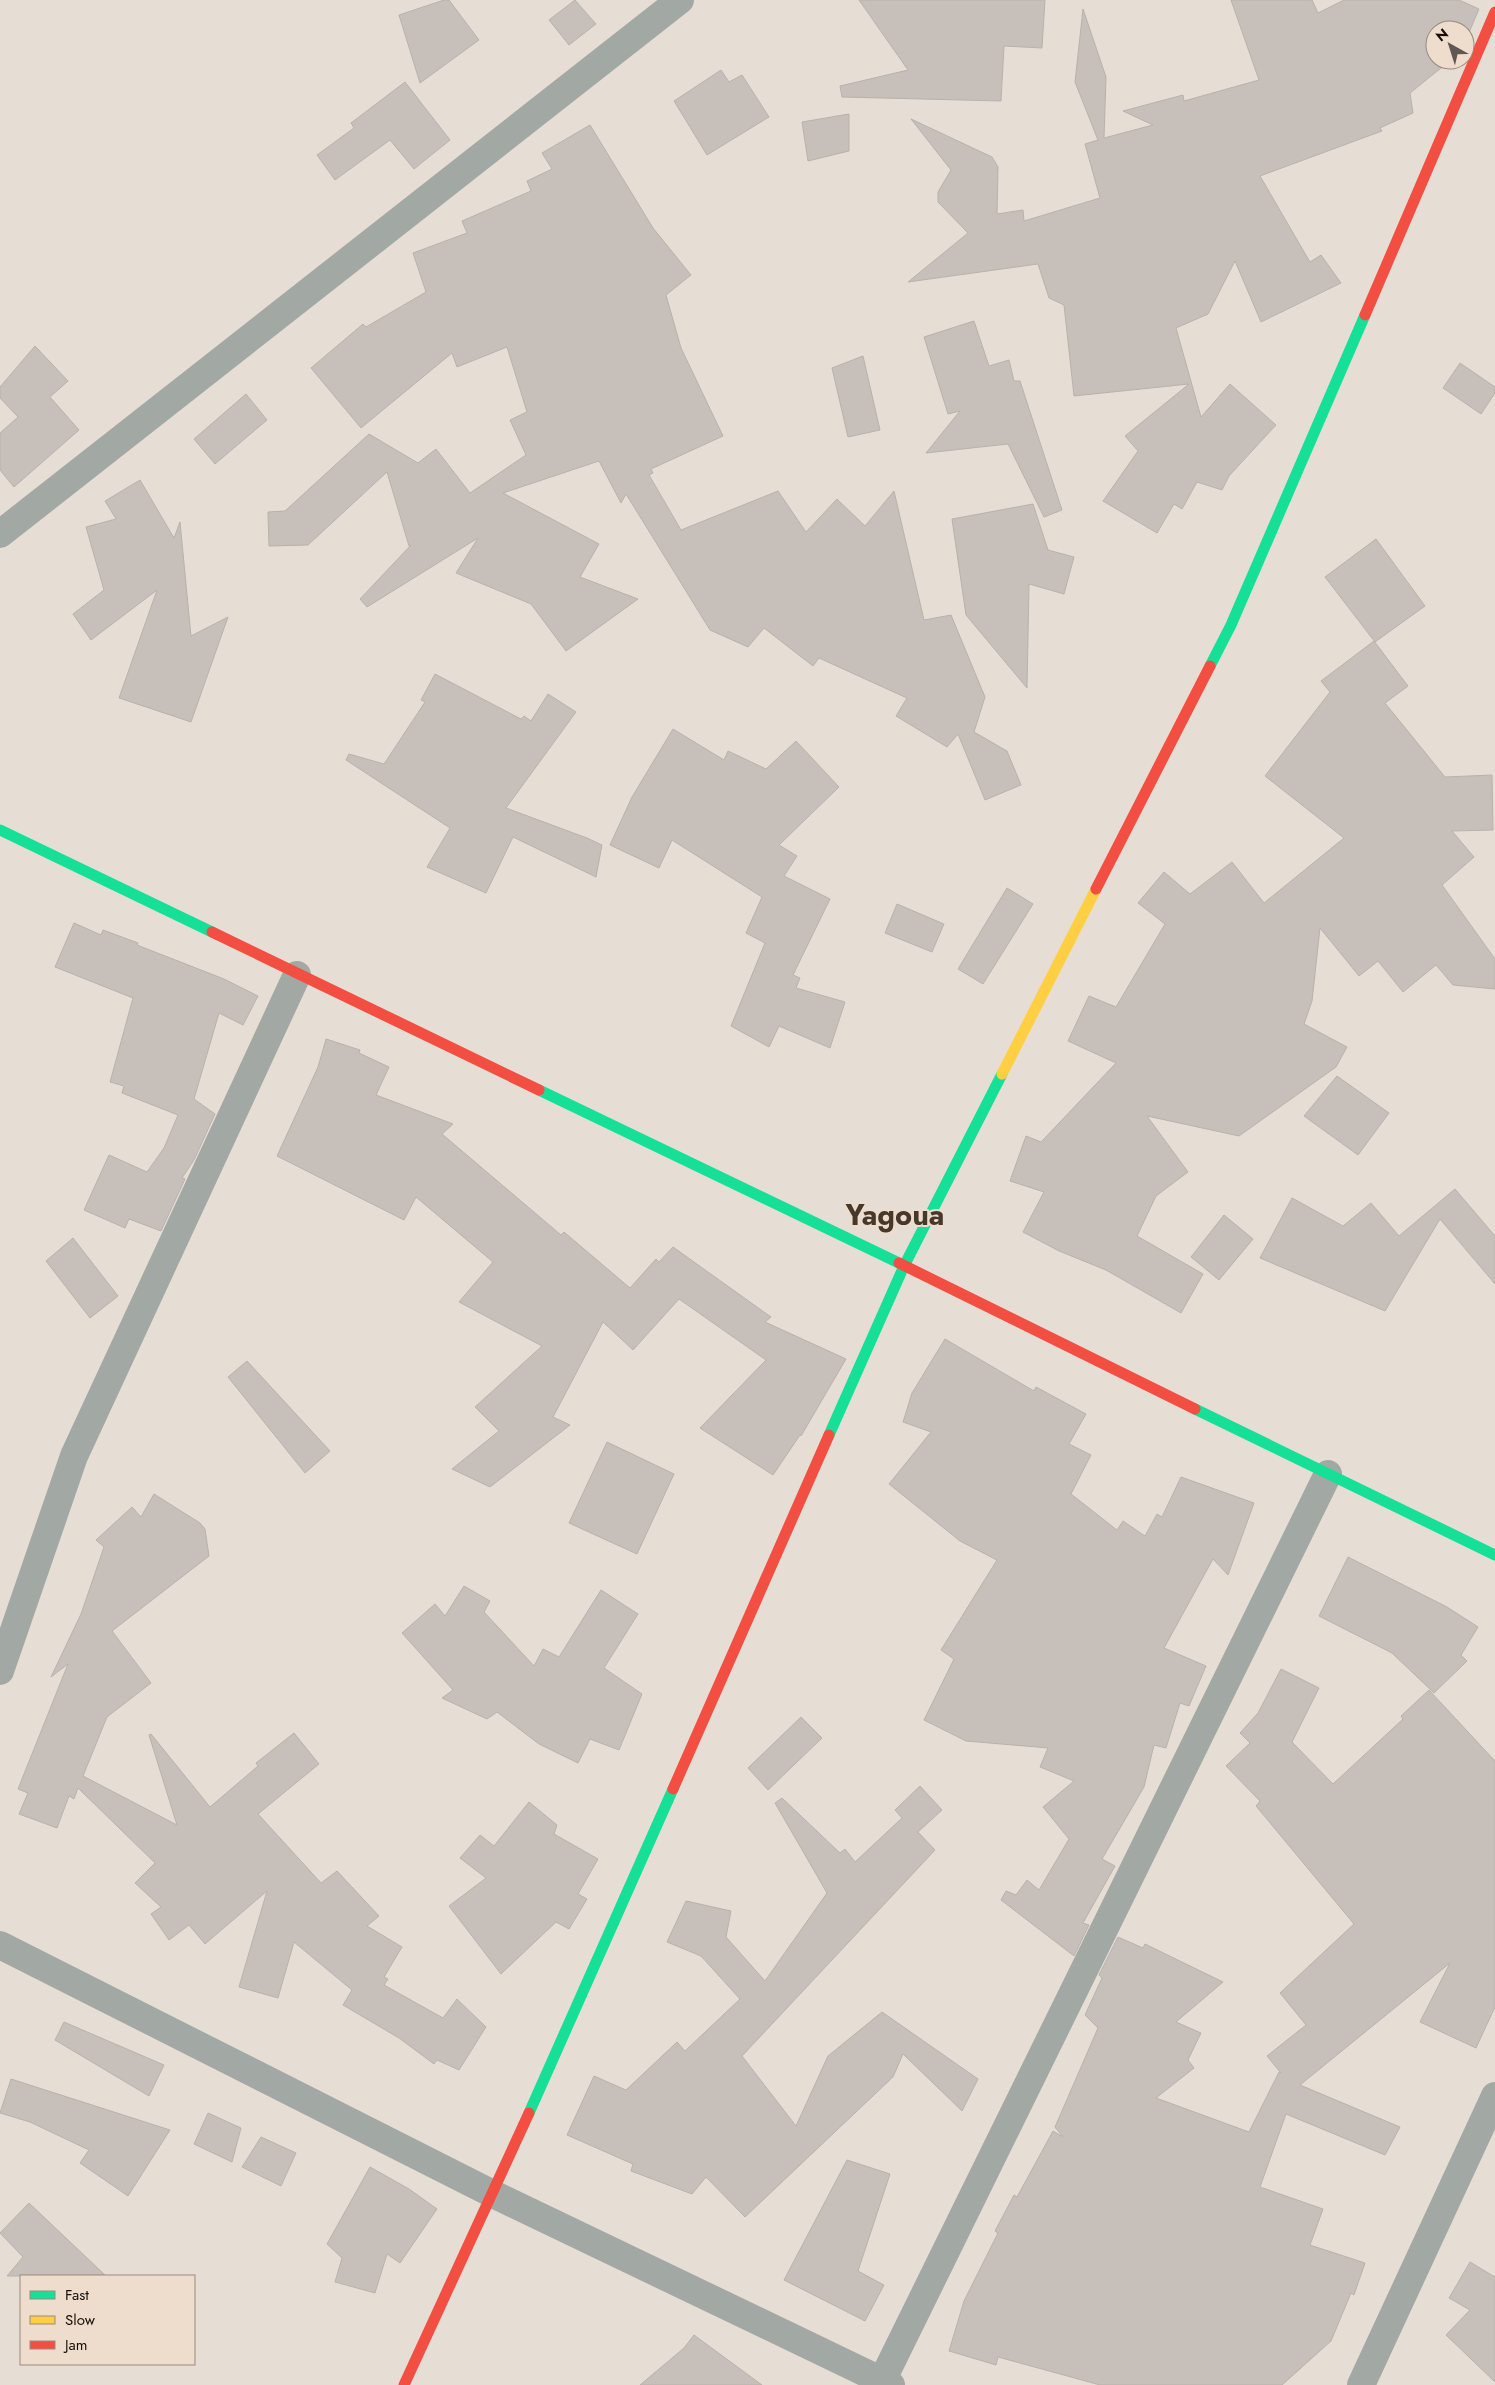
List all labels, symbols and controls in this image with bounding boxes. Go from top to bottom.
north arrow [1425,20,1475,70]
text: N [1431,24,1452,46]
district label: Yagoua [845,1194,944,1236]
legend [20,2275,195,2365]
text: Fast [65,2284,89,2306]
text: Slow [65,2309,96,2331]
text: Jam [63,2334,88,2356]

